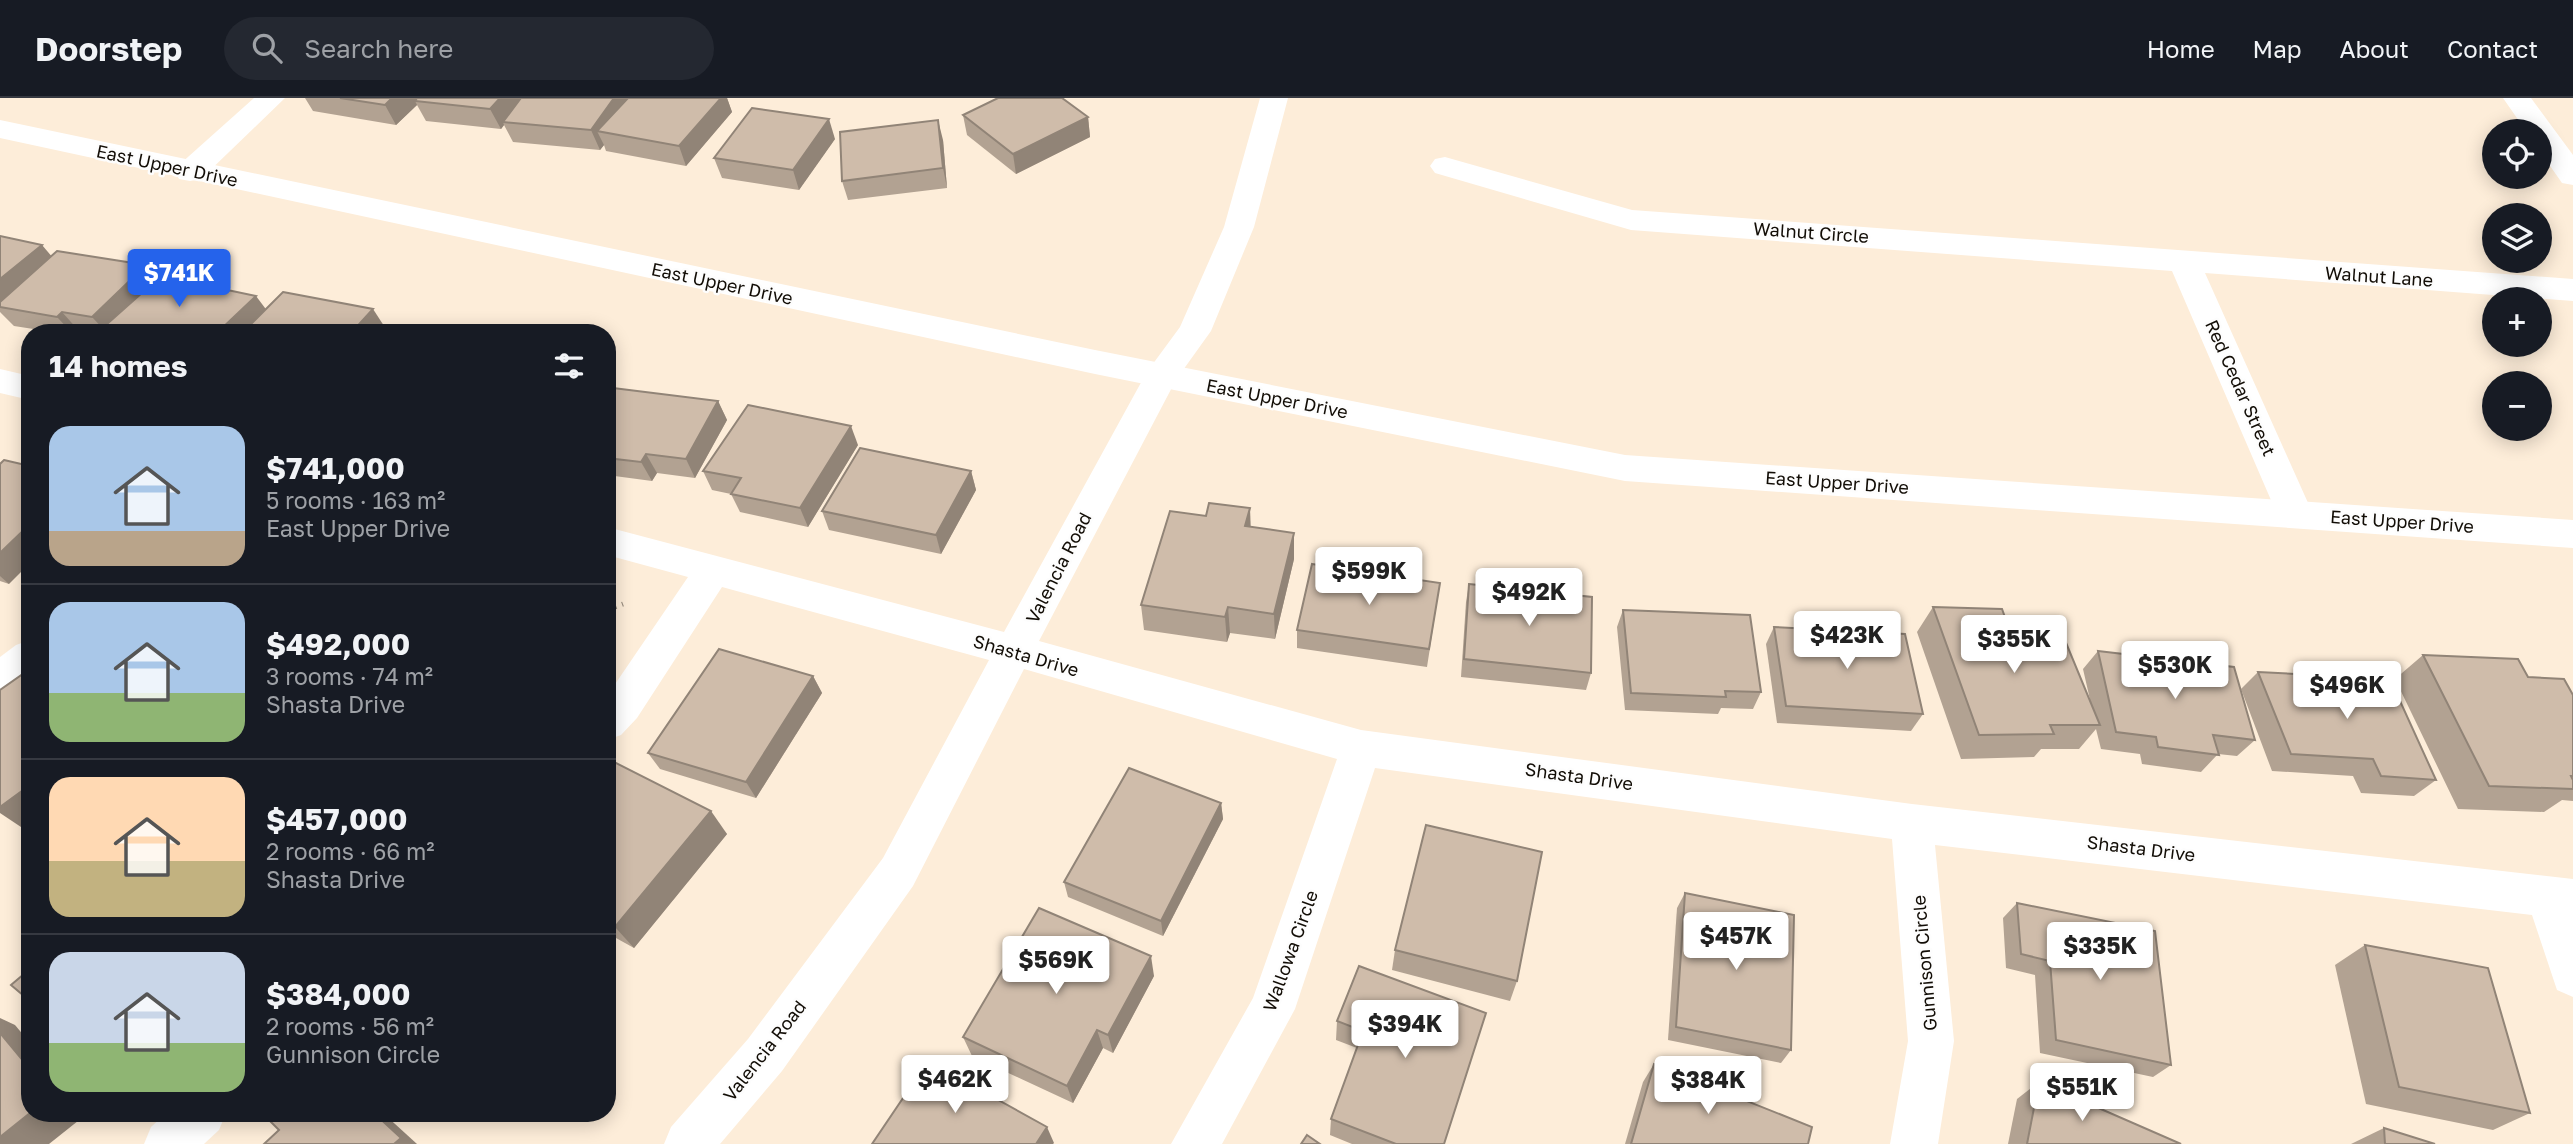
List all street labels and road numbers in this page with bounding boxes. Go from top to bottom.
street label: East Upper Drive [94,139,240,191]
street label: Walnut Circle [1752,217,1870,247]
street label: East Upper Drive [649,257,795,309]
street label: Walnut Lane [2324,261,2434,291]
street label: Red Cedar Street [2201,316,2281,459]
street label: East Upper Drive [1204,373,1350,423]
street label: East Upper Drive [1764,466,1910,498]
street label: East Upper Drive [2329,505,2475,537]
street label: Valencia Road [1021,508,1096,627]
street label: Shasta Drive [971,629,1082,681]
street label: Shasta Drive [1524,758,1635,794]
street label: Shasta Drive [2086,830,2196,866]
street label: Wallowa Circle [1258,887,1322,1014]
street label: Gunnison Circle [1907,894,1941,1032]
street label: Valencia Road [718,996,810,1105]

